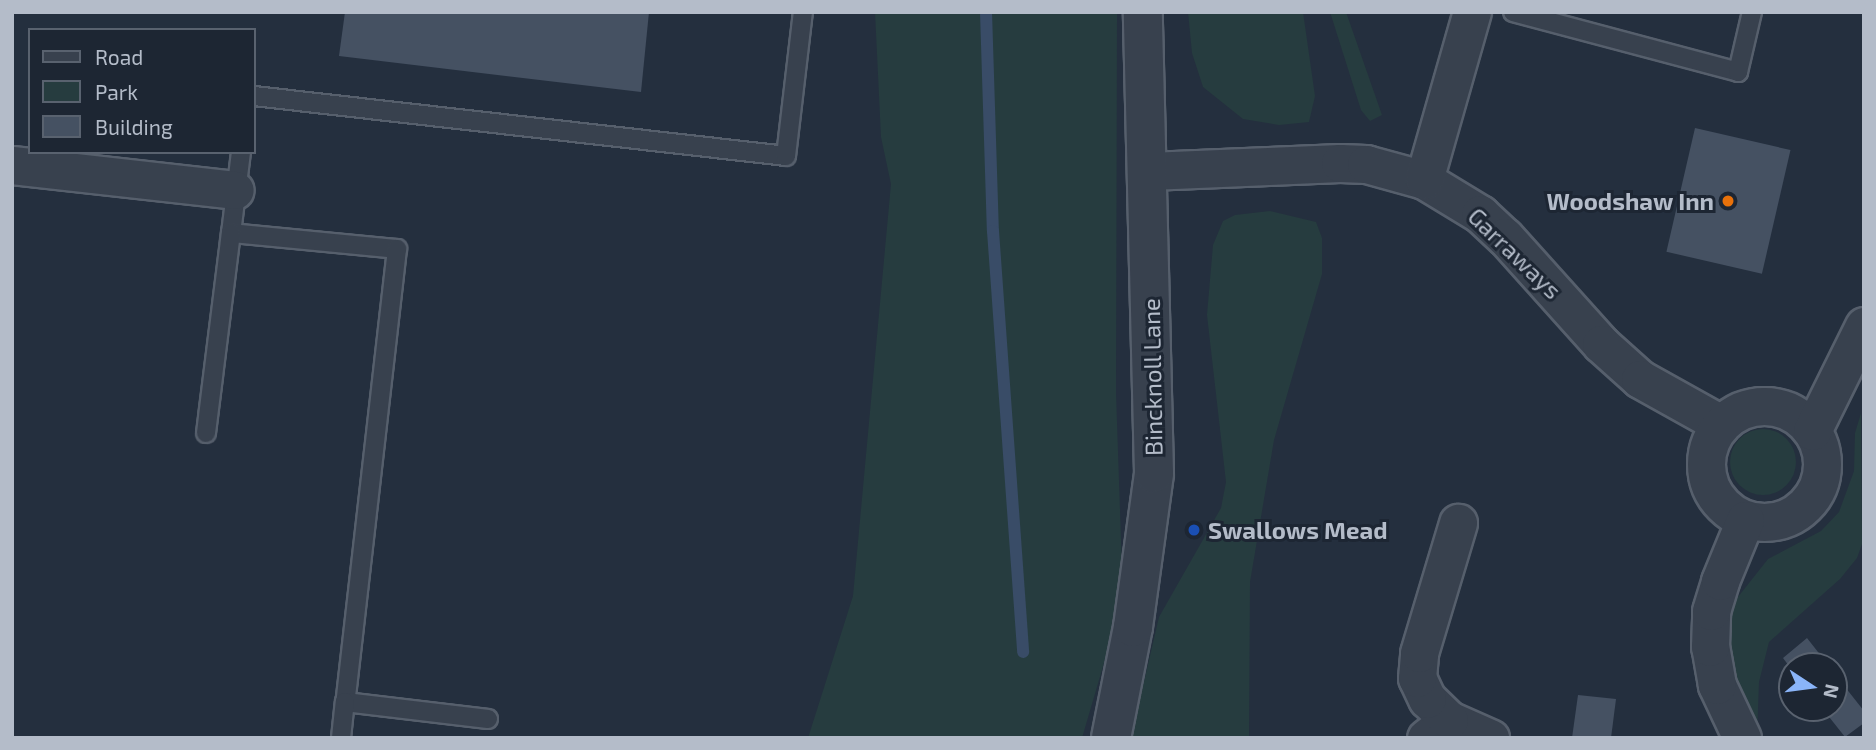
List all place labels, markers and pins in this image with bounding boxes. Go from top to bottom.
place label: Woodshaw Inn [1546,187,1714,215]
marker: Woodshaw Inn [1720,193,1736,209]
place label: Swallows Mead [1208,516,1388,544]
marker: Swallows Mead [1186,522,1202,538]

